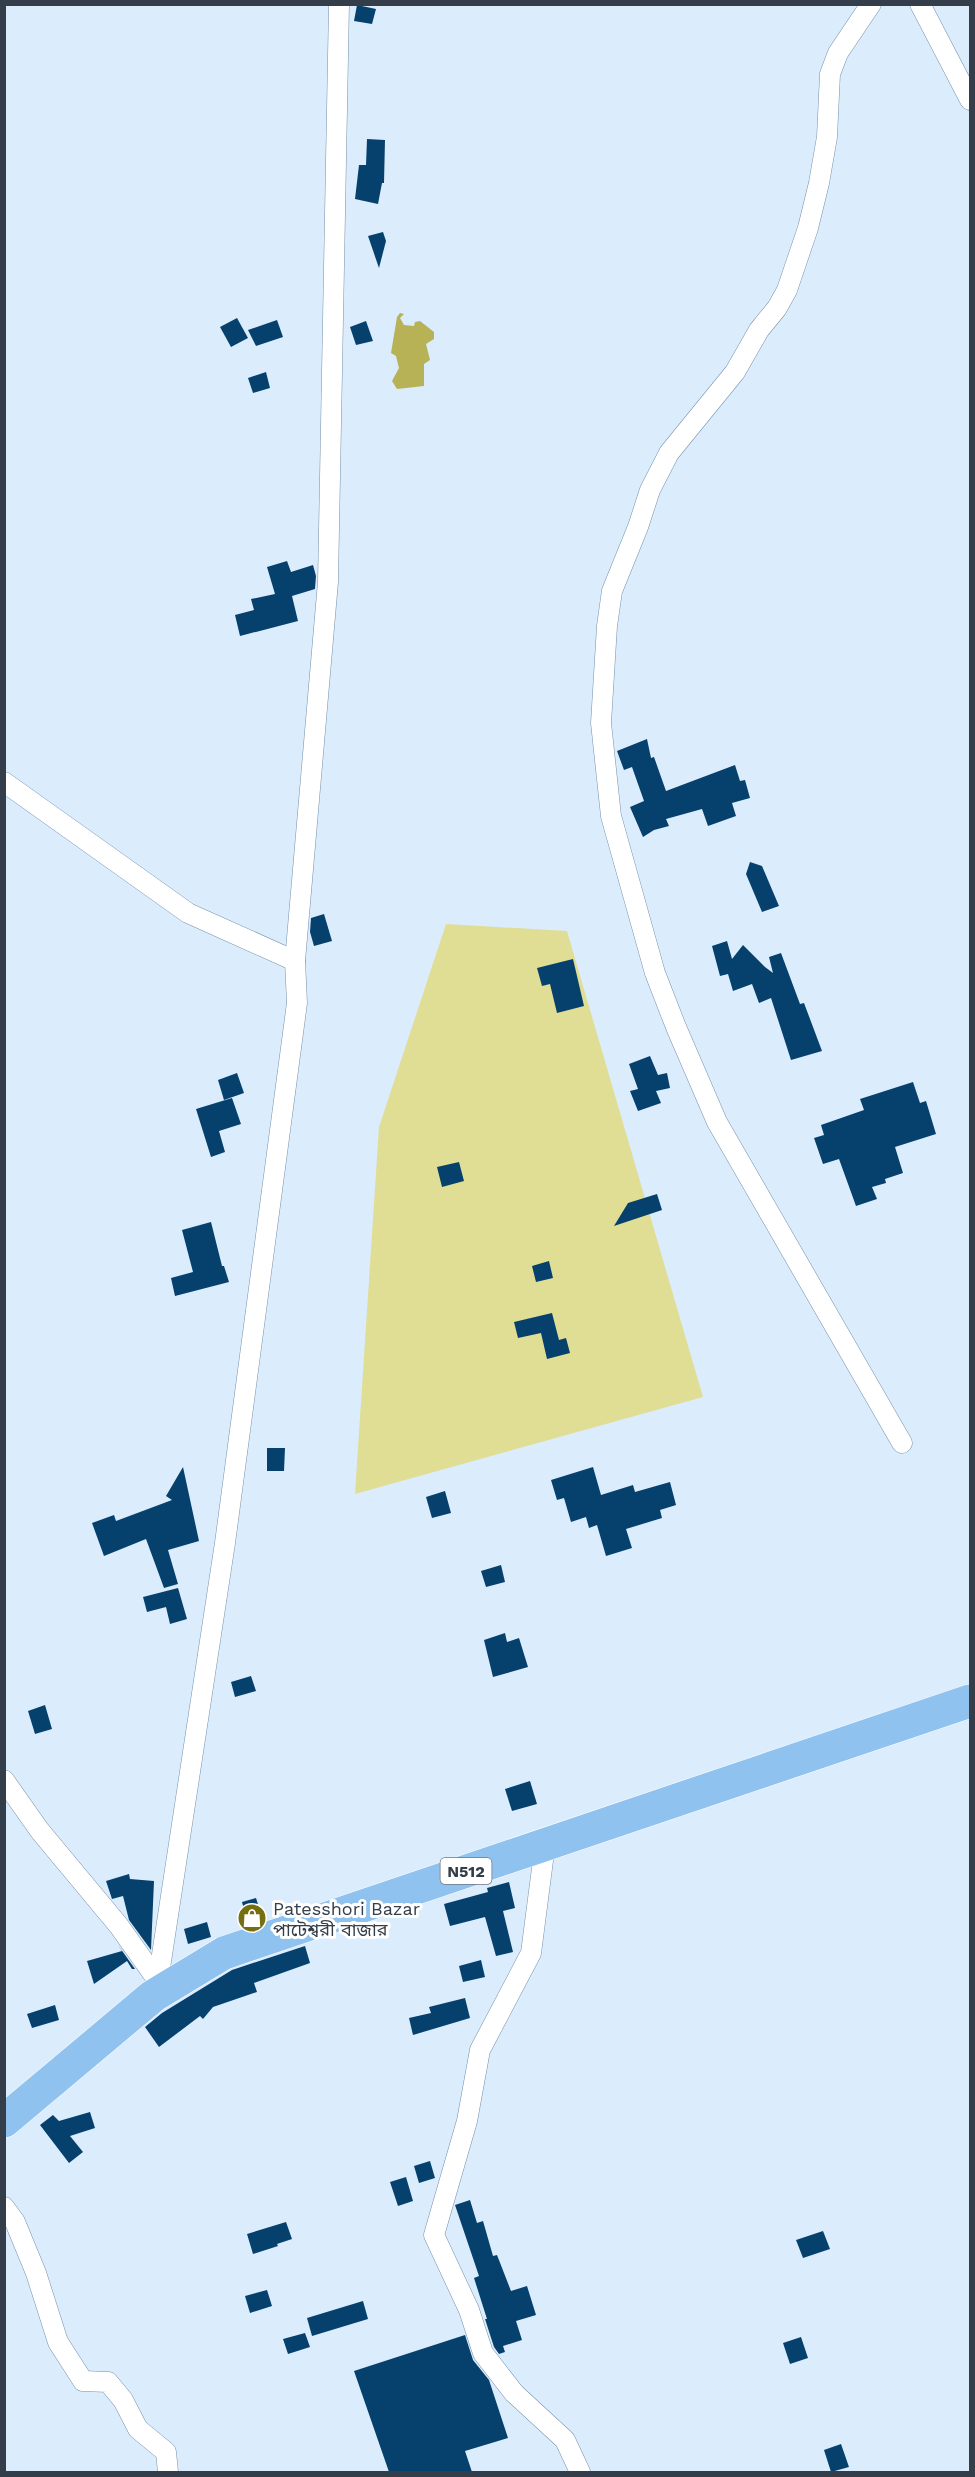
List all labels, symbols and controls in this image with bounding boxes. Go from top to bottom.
road number: N512 [440,1858,492,1884]
place label: Patesshori Bazar পাটেশ্বরী বাজার [273,1898,420,1940]
shop icon: Patesshori Bazar পাটেশ্বরী বাজার [236,1902,268,1934]

